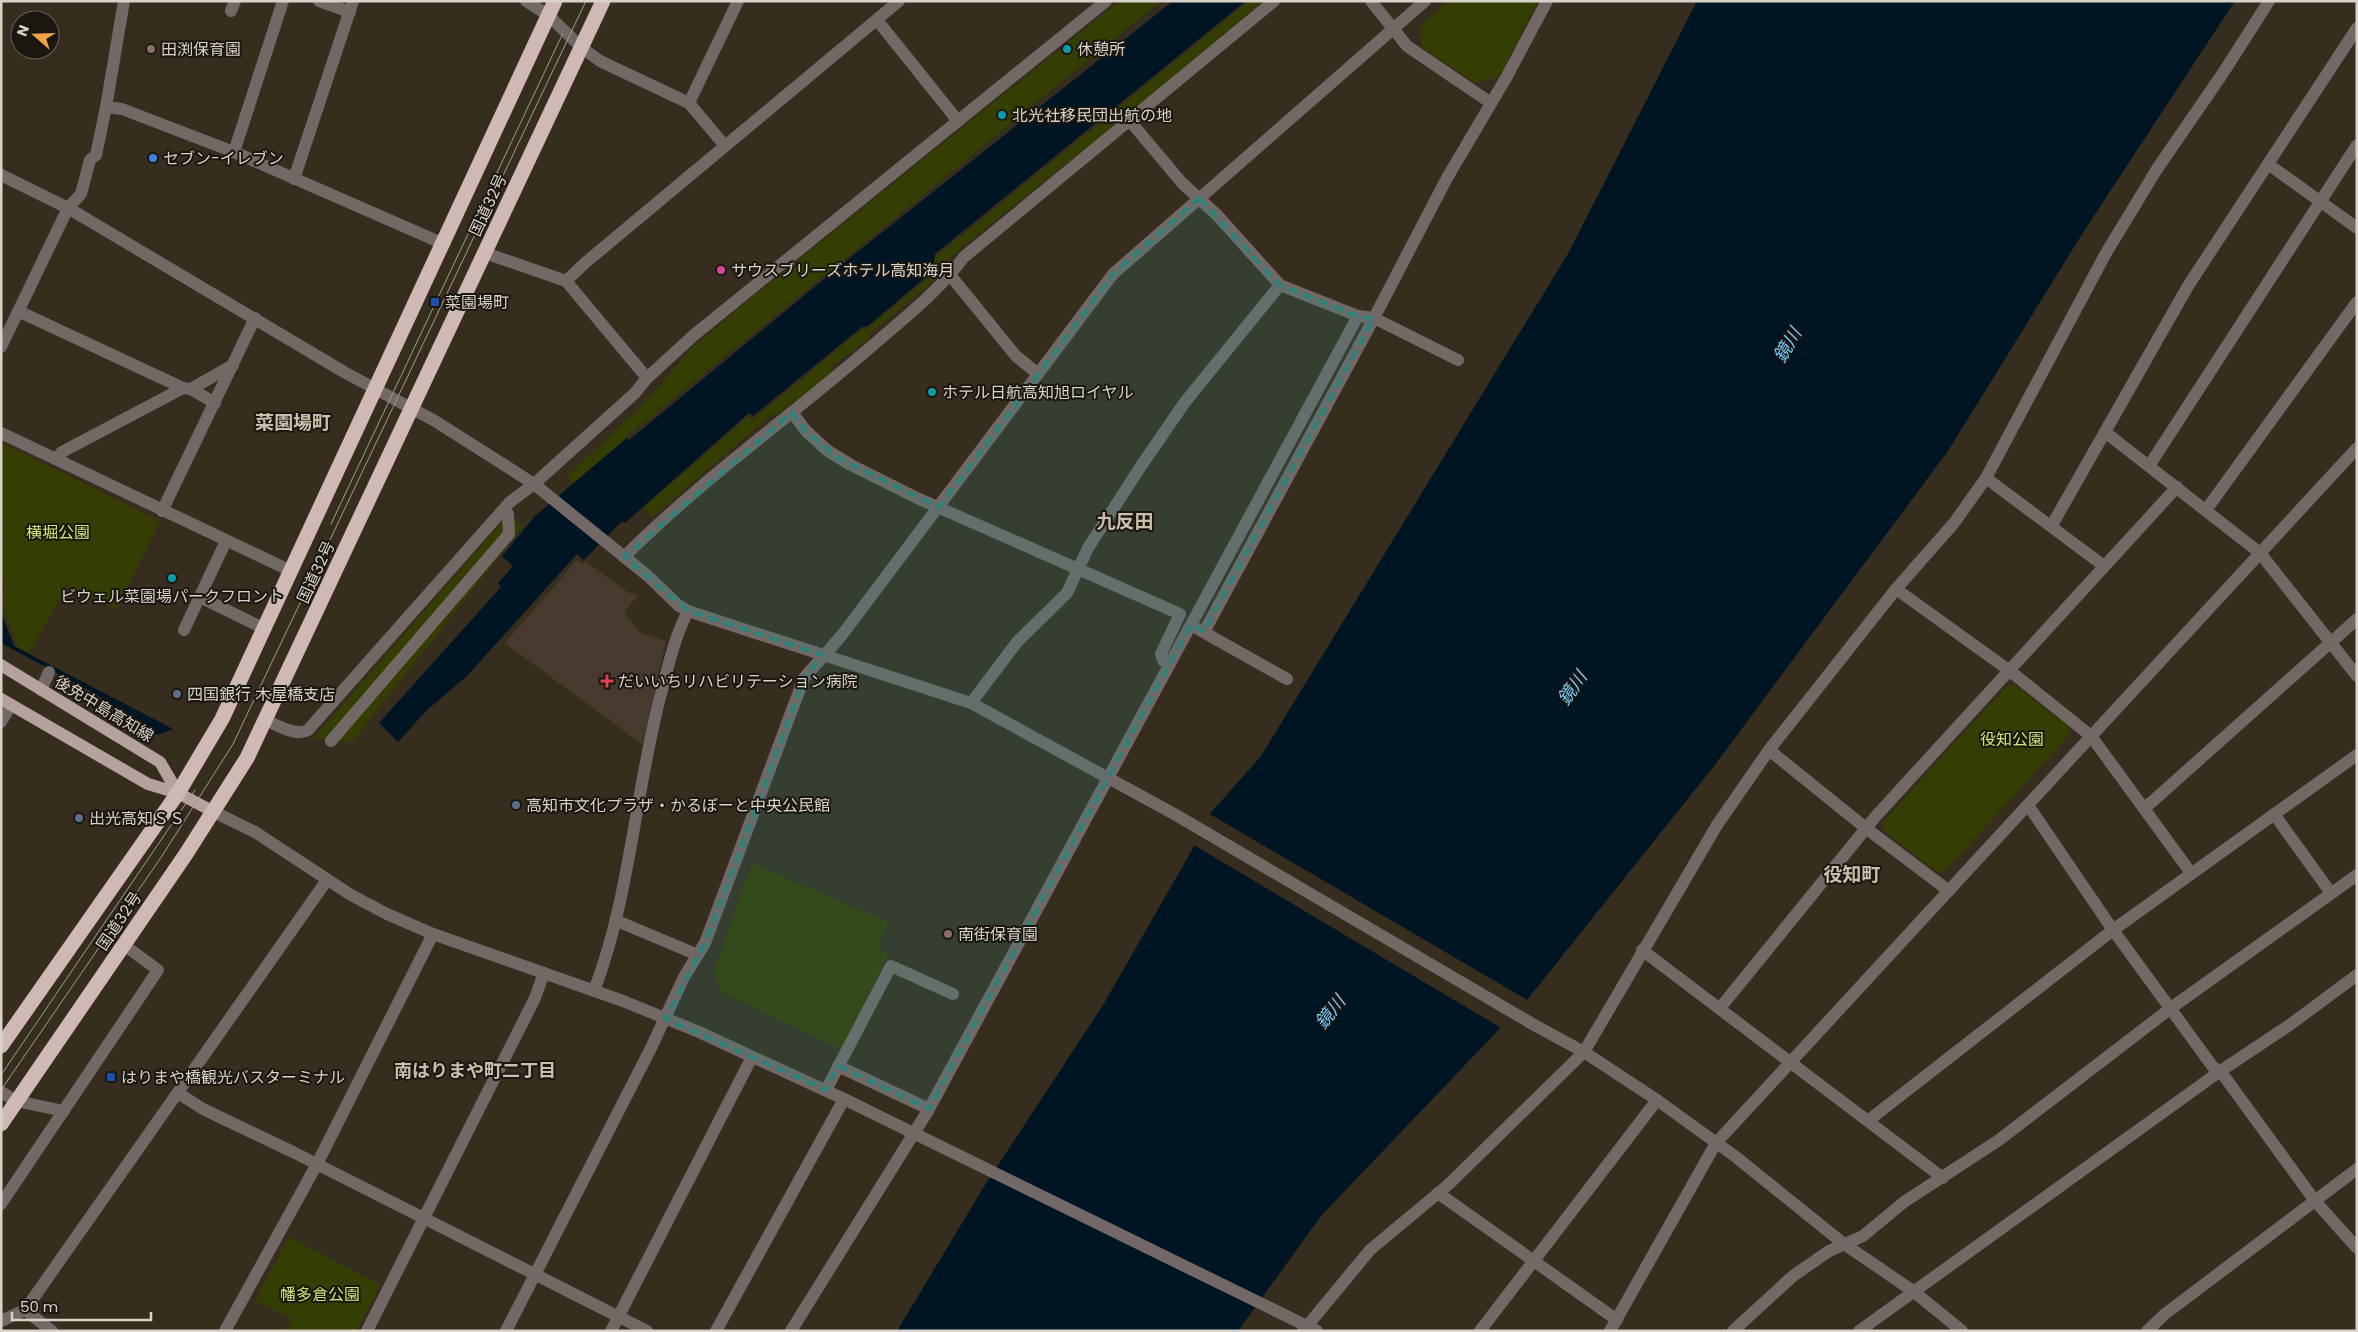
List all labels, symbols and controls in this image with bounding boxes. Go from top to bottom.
north arrow [10,10,60,60]
text: N [12,22,34,39]
place label: 田渕保育園 [161,38,241,61]
place label: 休憩所 [1077,38,1125,61]
marker: 田渕保育園 [145,43,157,55]
marker: 休憩所 [1061,43,1073,55]
place label: 北光社移民団出航の地 [1012,104,1172,127]
marker: 北光社移民団出航の地 [996,109,1008,121]
place label: セブン-イレブン [163,147,284,170]
marker: セブン-イレブン [147,152,159,164]
street label: 国道32号 [463,170,513,240]
place label: サウスブリーズホテル高知海月 [731,259,954,282]
marker: サウスブリーズホテル高知海月 [715,264,727,276]
place label: 菜園場町 [445,291,509,314]
marker: 菜園場町 [429,296,441,308]
water label: 鏡川 [1767,321,1808,367]
place label: ホテル日航高知旭ロイヤル [942,381,1134,404]
marker: ホテル日航高知旭ロイヤル [926,386,938,398]
district label: 菜園場町 [255,409,331,436]
district label: 九反田 [1096,508,1154,535]
park label: 横堀公園 [26,521,90,544]
street label: 国道32号 [291,537,341,607]
marker: ビウェル菜園場パークフロント [166,572,178,584]
place label: ビウェル菜園場パークフロント [60,585,284,608]
water label: 鏡川 [1552,664,1594,710]
street label: 後免中島高知線 [50,670,158,748]
place label: だいいちリハビリテーション病院 [618,670,858,693]
marker: だいいちリハビリテーション病院 [600,674,614,688]
place label: 四国銀行 木屋橋支店 [187,683,335,706]
marker: 四国銀行 木屋橋支店 [171,688,183,700]
park label: 役知公園 [1980,728,2044,751]
place label: 高知市文化プラザ・かるぽーと中央公民館 [526,794,830,817]
marker: 高知市文化プラザ・かるぽーと中央公民館 [510,799,522,811]
place label: 出光高知ＳＳ [89,807,185,830]
marker: 出光高知ＳＳ [73,812,85,824]
district label: 役知町 [1823,861,1881,888]
street label: 国道32号 [91,887,147,955]
place label: 南街保育園 [958,923,1038,946]
marker: 南街保育園 [942,928,954,940]
water label: 鏡川 [1309,989,1352,1034]
district label: 南はりまや町二丁目 [394,1058,556,1083]
place label: はりまや橋観光バスターミナル [121,1066,345,1089]
marker: はりまや橋観光バスターミナル [105,1071,117,1083]
park label: 幡多倉公園 [280,1283,360,1306]
scale bar [12,1290,151,1322]
text: 50 m [20,1296,58,1317]

